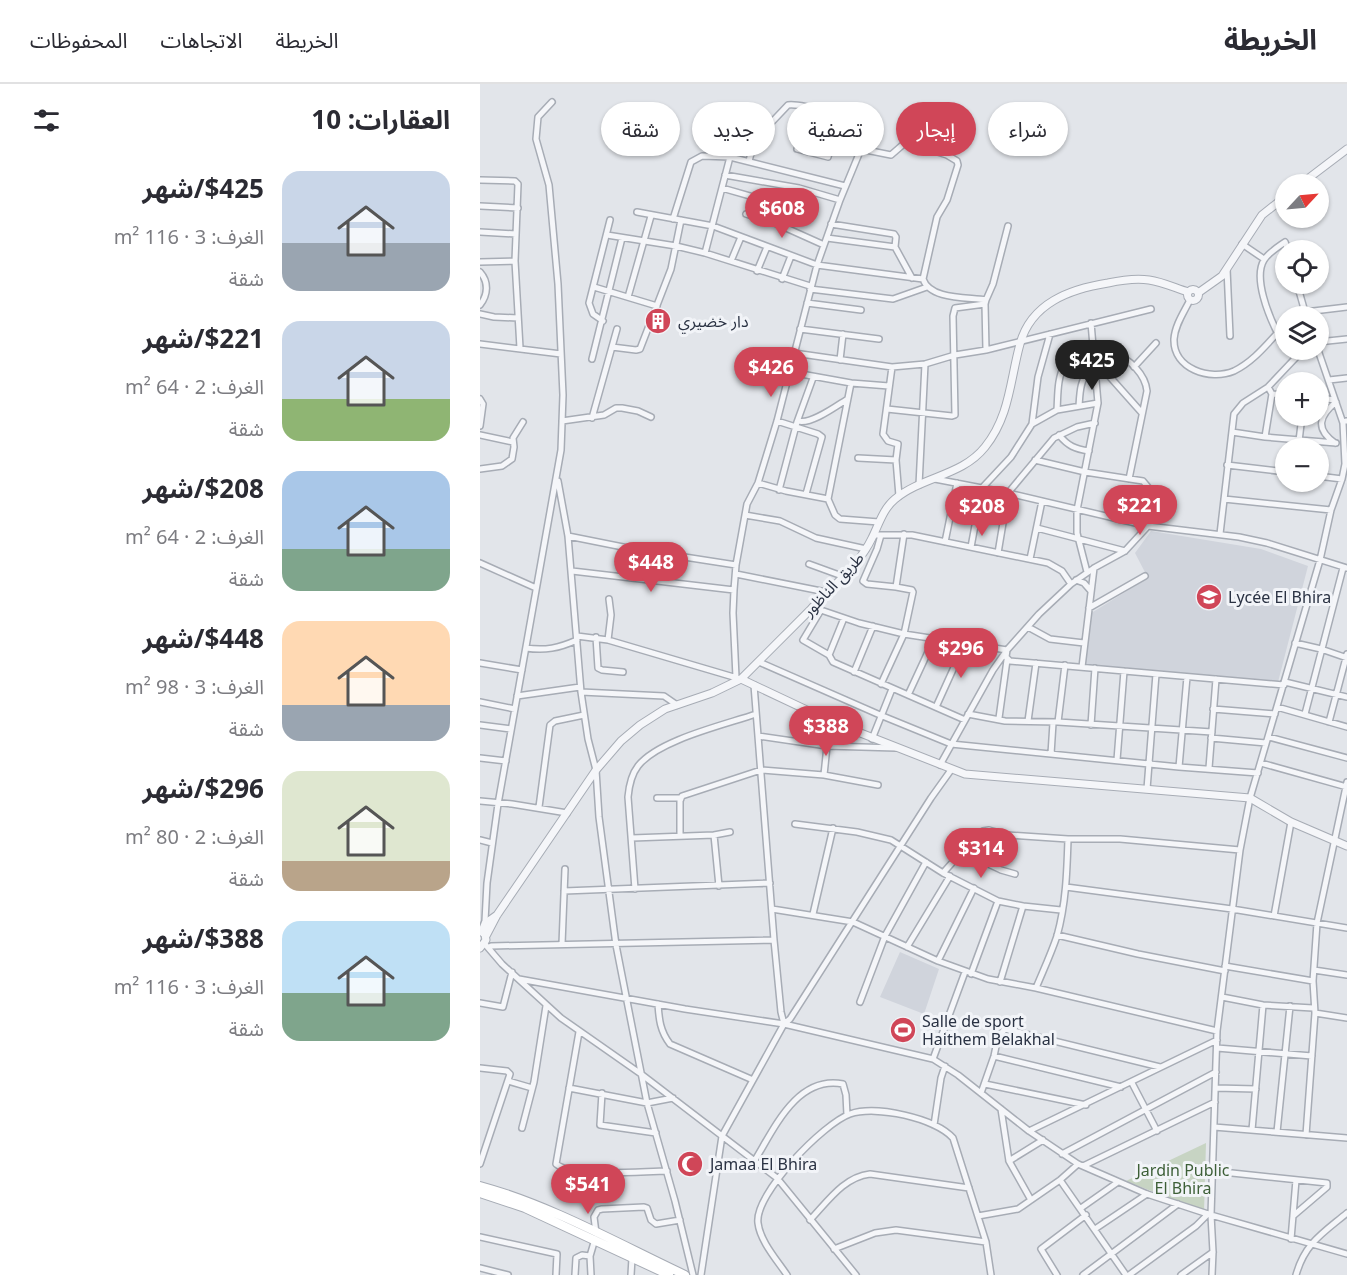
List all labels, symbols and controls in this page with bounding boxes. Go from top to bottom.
text: الخريطة [1224,20,1317,58]
text: المحفوظات [30,26,127,54]
text: الاتجاهات [160,26,242,54]
text: الخريطة [275,26,338,54]
text: العقارات: 10 [311,101,450,137]
chip: شقة [601,102,680,156]
chip: جديد [692,102,775,156]
chip: تصفية [787,102,884,156]
chip: إيجار [896,102,976,156]
chip: شراء [988,102,1068,156]
icon: filters [30,104,63,137]
text: $425/شهر [142,170,264,206]
north arrow [1275,174,1329,228]
map controls [1275,174,1329,492]
pin: $608 [746,188,818,239]
text: $608 [759,194,805,221]
icon: home [330,195,402,267]
text: الغرف: 3 · 116 m² [114,223,264,250]
button: locate [1275,240,1329,294]
text: شقة [229,265,264,292]
building icon: دار خضيري [643,306,673,336]
button: layers [1275,306,1329,360]
place label: دار خضيري [678,310,749,334]
text: $221/شهر [142,320,264,356]
pin: $425 [1056,340,1128,391]
icon: home [330,345,402,417]
text: $425 [1069,346,1115,373]
pin: $426 [735,347,807,398]
text: $426 [748,353,794,380]
button: + [1275,372,1329,426]
text: الغرف: 2 · 64 m² [125,373,264,400]
text: شقة [229,415,264,442]
button: − [1275,438,1329,492]
text: $208/شهر [142,470,264,506]
pin: $221 [1104,485,1176,536]
pin: $208 [946,486,1018,537]
text: $221 [1117,491,1163,518]
text: $208 [959,492,1005,519]
icon: home [330,495,402,567]
text: الغرف: 2 · 64 m² [125,523,264,550]
pin: $448 [615,542,687,593]
street label: طريق الناظور [797,547,869,622]
text: $448 [628,548,674,575]
text: شقة [229,565,264,592]
school or university icon: Lycée El Bhira [1194,582,1224,612]
place label: Lycée El Bhira [1228,586,1331,608]
text: $448/شهر [142,620,264,656]
pin: $296 [925,628,997,679]
text: $296 [938,634,984,661]
icon: home [330,645,402,717]
text: الغرف: 3 · 98 m² [125,673,264,700]
pin: $388 [790,706,862,757]
text: $388 [803,712,849,739]
text: شقة [229,715,264,742]
text: $296/شهر [142,770,264,806]
icon: home [330,795,402,867]
text: الغرف: 2 · 80 m² [125,823,264,850]
pin: $314 [945,828,1017,879]
text: $314 [958,834,1004,861]
text: شقة [229,865,264,892]
text: $388/شهر [142,920,264,956]
icon: home [330,945,402,1017]
text: الغرف: 3 · 116 m² [114,973,264,1000]
place label: Salle de sport Haithem Belakhal [922,1010,1055,1050]
text: شقة [229,1015,264,1042]
sports icon: Salle de sport Haithem Belakhal [888,1015,918,1045]
mosque icon: Jamaa El Bhira [675,1149,705,1179]
place label: Jamaa El Bhira [708,1153,817,1175]
park label: Jardin Public El Bhira [1135,1159,1230,1199]
pin: $541 [552,1164,624,1215]
text: $541 [565,1170,611,1197]

